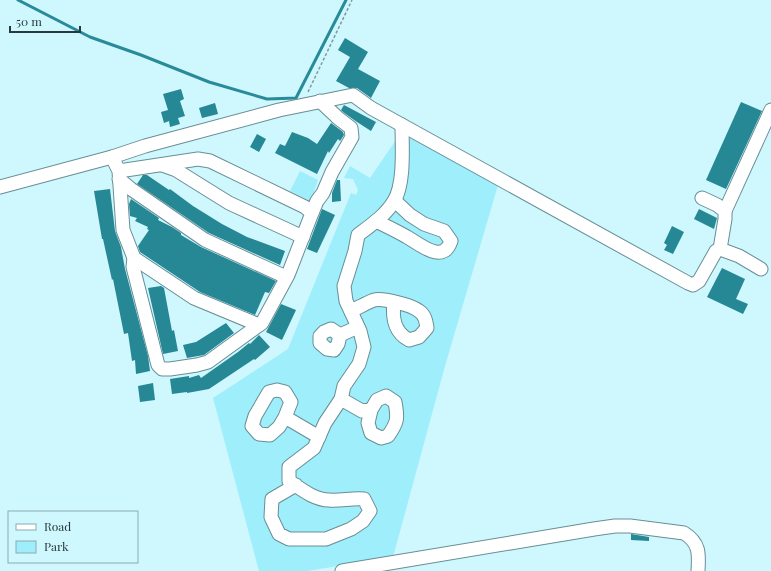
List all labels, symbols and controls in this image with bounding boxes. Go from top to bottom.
scale bar [10,8,80,34]
text: 50 m [16,13,42,29]
legend [8,511,138,563]
text: Road [44,518,71,534]
text: Park [44,538,69,554]

